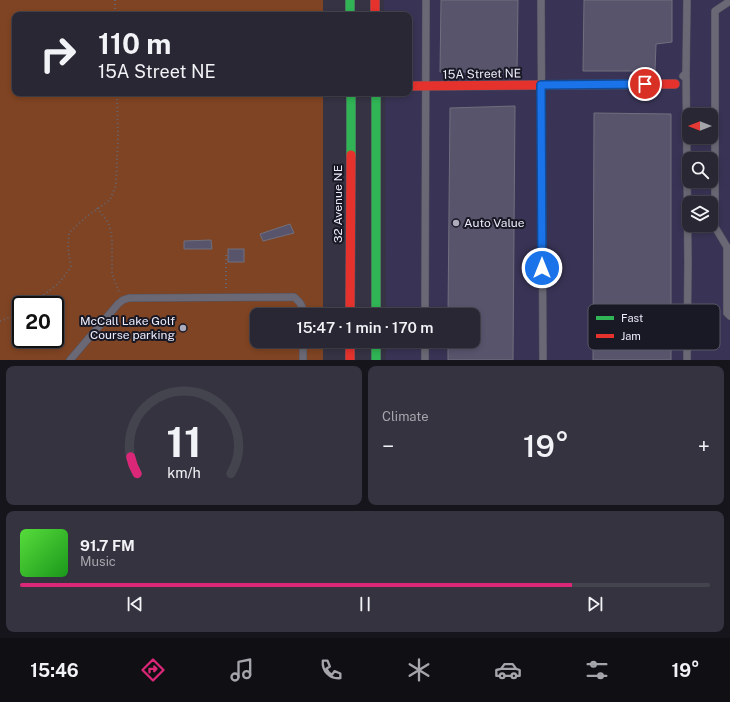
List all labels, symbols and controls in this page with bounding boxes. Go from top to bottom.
text: 110 m [98,27,171,60]
icon: right [32,28,84,80]
text: 15A Street NE [98,61,216,82]
street label: 15A Street NE [443,66,521,82]
pin [628,67,662,101]
icon: arrive [634,73,656,95]
north arrow [682,108,718,144]
map controls [682,108,718,232]
button: search [682,152,718,188]
street label: 32 Avenue NE [331,165,345,243]
button: layers [682,196,718,232]
place label: Auto Value [464,216,525,230]
marker: Auto Value [451,218,461,228]
position arrow [521,247,563,289]
speed limit sign: 20 [12,296,64,348]
legend [588,304,720,350]
text: Fast [621,312,643,324]
place label: McCall Lake Golf Course parking [80,314,175,342]
text: 15:47 · 1 min · 170 m [296,319,434,336]
marker: McCall Lake Golf Course parking [178,323,188,333]
text: Jam [621,330,641,342]
text: Climate [382,409,429,424]
text: 11 [166,416,202,465]
text: 19° [523,428,569,464]
text: − [382,433,394,459]
text: + [698,433,710,459]
text: km/h [167,463,201,480]
text: 91.7 FM [80,537,135,554]
text: Music [80,554,116,569]
icon: previous [124,593,146,615]
icon: pause [354,593,376,615]
icon: next [584,593,606,615]
icon: directions [139,656,167,684]
icon: music [228,656,256,684]
icon: phone [317,656,345,684]
icon: climate [405,656,433,684]
icon: car [494,656,522,684]
icon: filters [583,656,611,684]
text: 15:46 [30,660,79,681]
text: 19° [672,660,700,681]

